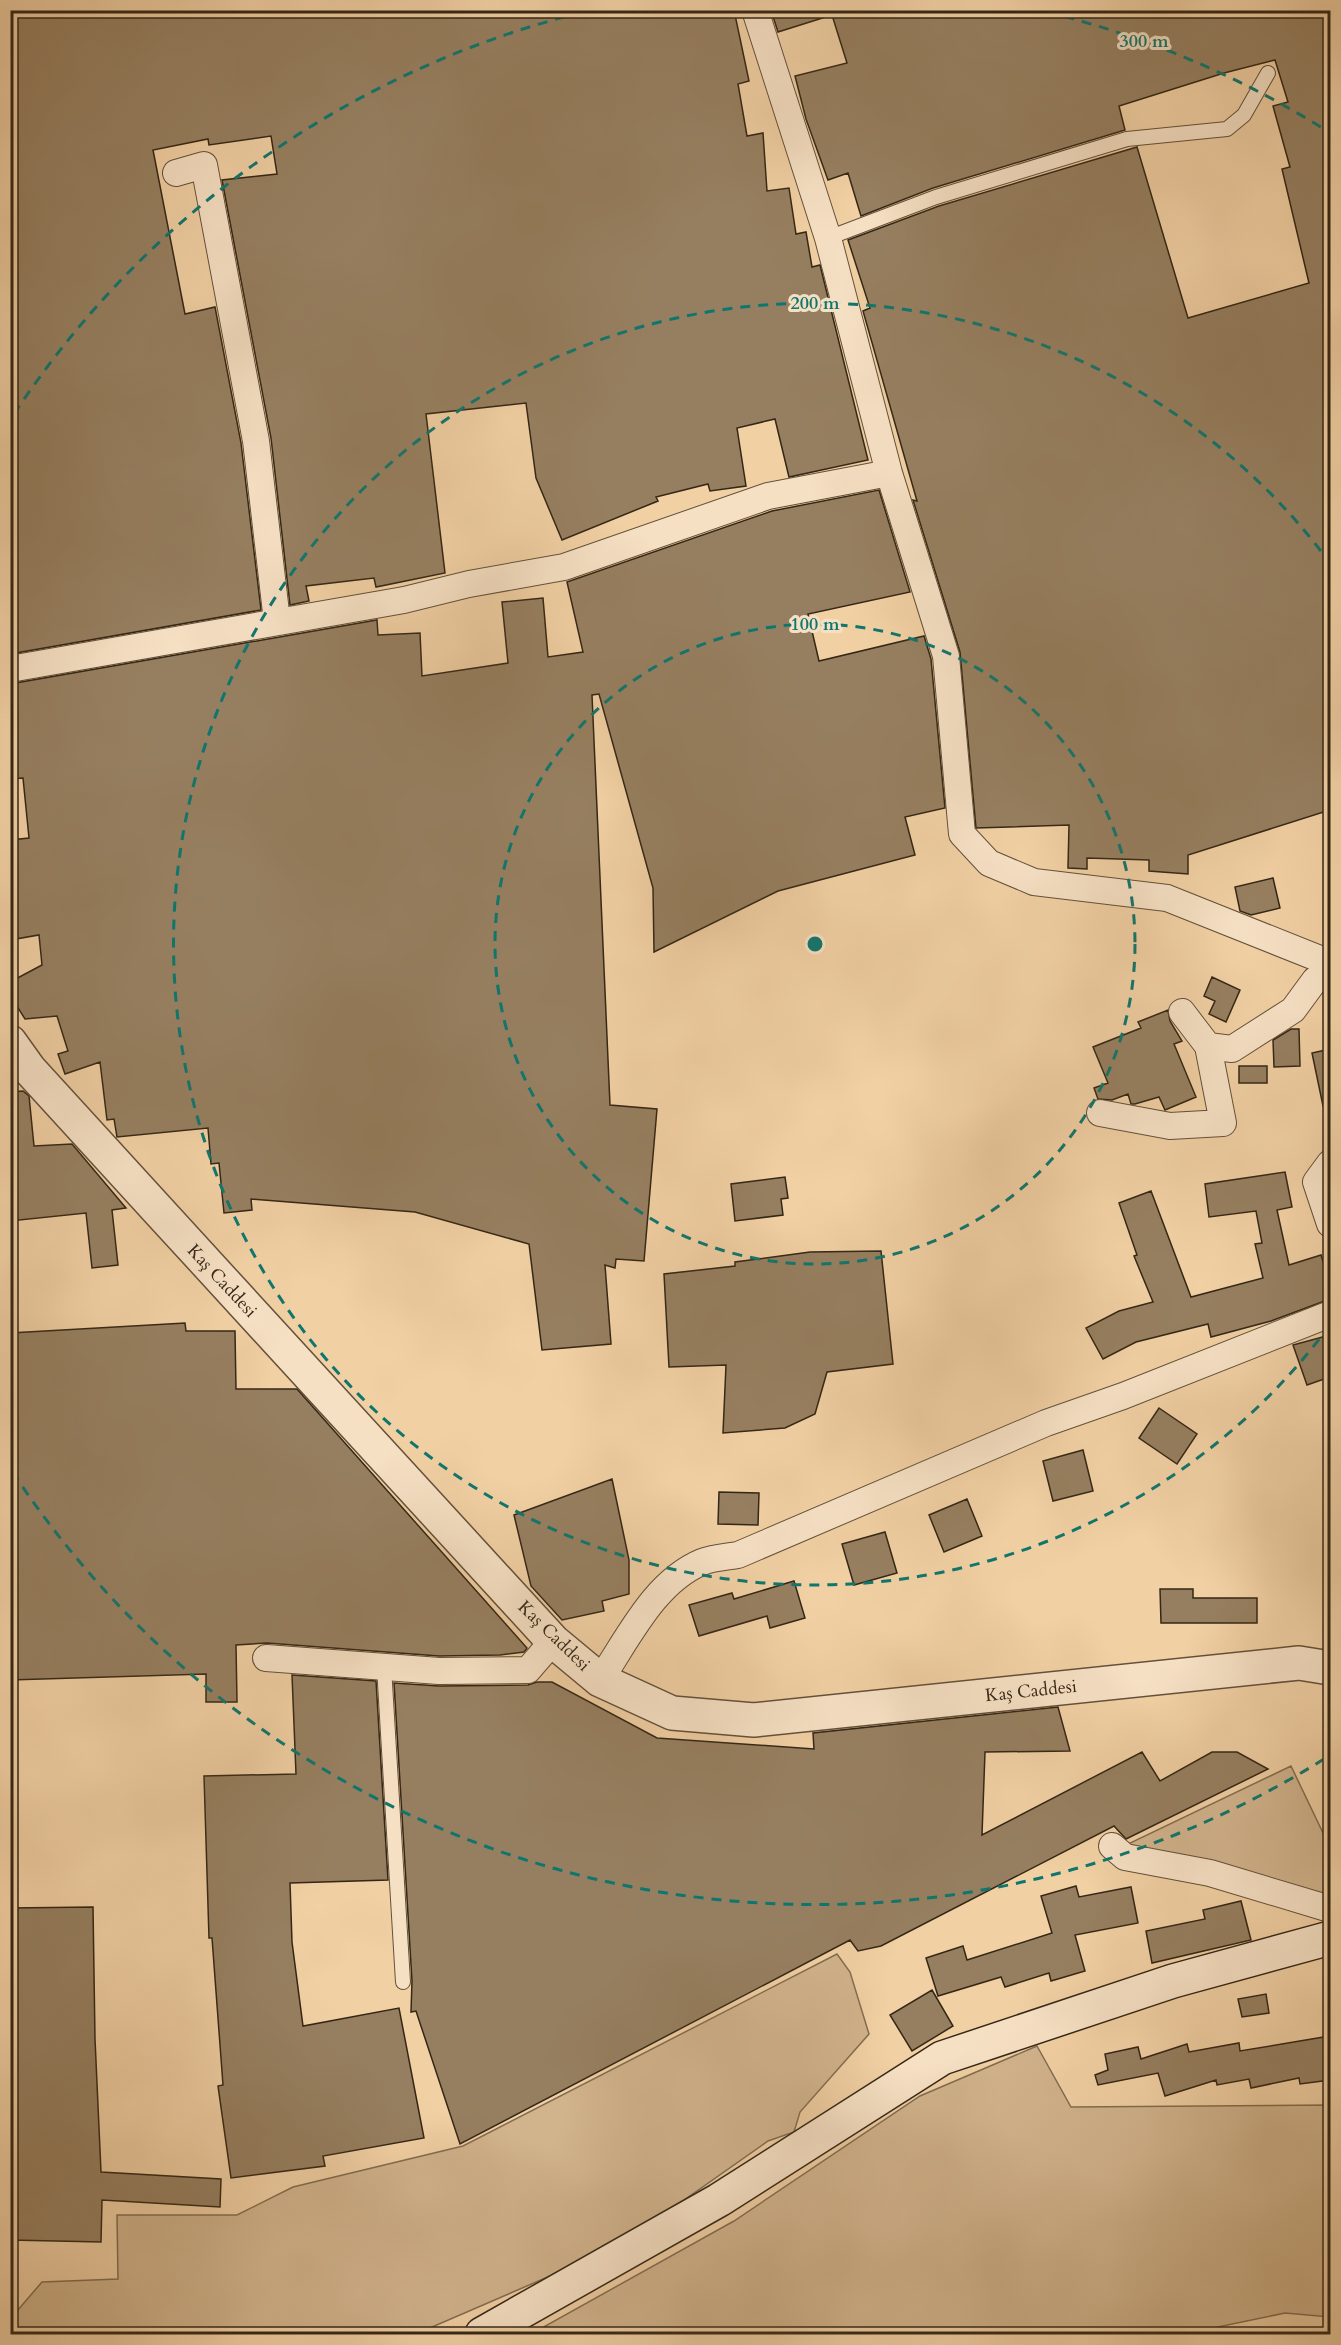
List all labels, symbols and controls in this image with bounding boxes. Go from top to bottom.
text: 300 m [1119,29,1169,54]
text: 200 m [790,291,840,316]
text: 100 m [790,612,840,637]
centre of rings [805,934,825,954]
street label: Kaş Caddesi [181,1239,263,1323]
street label: Kaş Caddesi [512,1595,596,1677]
street label: Kaş Caddesi [984,1674,1078,1708]

